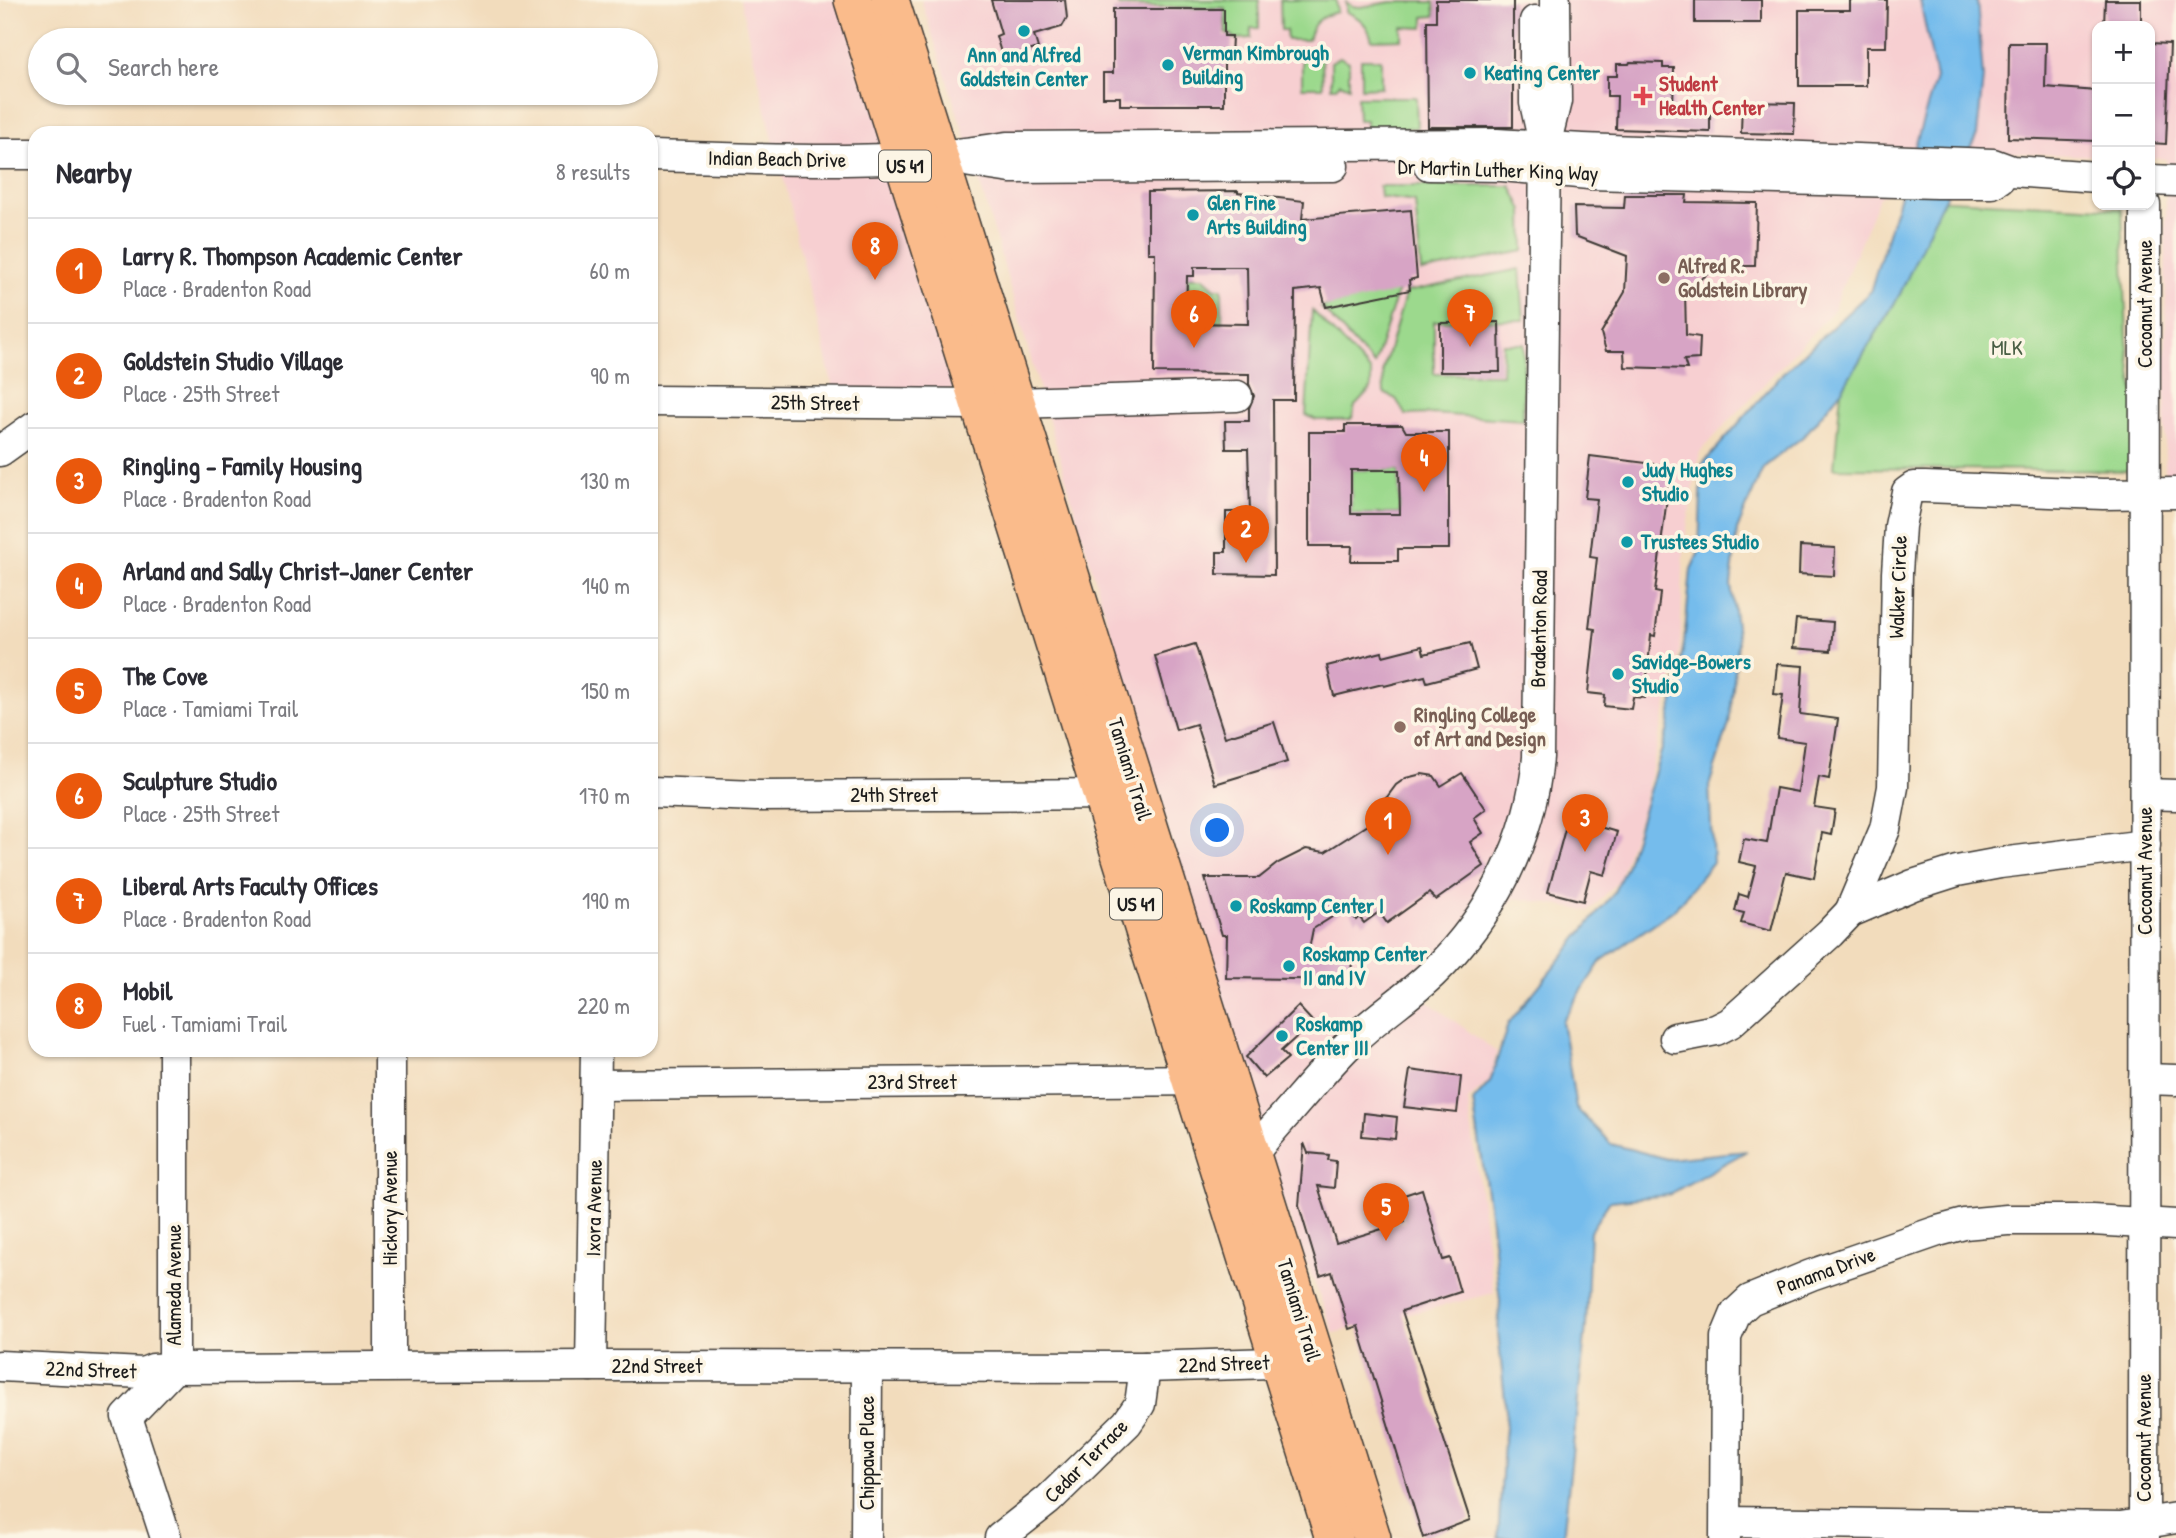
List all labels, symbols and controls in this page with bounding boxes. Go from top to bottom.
map controls [2092,21,2155,210]
button: + [2092,21,2155,84]
marker: Ann and Alfred Goldstein Center [1016,23,1032,39]
search box [28,28,658,105]
place label: Verman Kimbrough Building [1182,38,1329,92]
place label: Ann and Alfred Goldstein Center [960,40,1089,93]
icon: search [52,48,90,86]
text: Search here [108,49,219,84]
marker: Verman Kimbrough Building [1160,57,1176,73]
place label: Keating Center [1484,58,1601,88]
marker: Keating Center [1462,65,1478,81]
place label: Student Health Center [1659,69,1766,122]
button: − [2092,84,2155,147]
marker: Student Health Center [1633,86,1653,106]
street label: Indian Beach Drive [708,143,846,174]
button: locate [2092,147,2155,210]
road number: US 41 [879,150,931,182]
text: Nearby [56,152,132,192]
street label: Dr Martin Luther King Way [1397,152,1599,188]
text: 8 results [556,156,630,187]
place label: Glen Fine Arts Building [1207,188,1307,242]
marker: Glen Fine Arts Building [1185,207,1201,223]
pin: 8 [852,222,898,280]
text: Larry R. Thompson Academic Center [123,238,462,273]
street label: Cocoanut Avenue [2130,240,2159,368]
place label: Alfred R. Goldstein Library [1678,251,1808,305]
text: 1 [75,255,83,286]
text: 60 m [590,255,630,286]
marker: Alfred R. Goldstein Library [1656,270,1672,286]
text: Place · Bradenton Road [123,273,311,304]
pin: 7 [1447,289,1493,347]
pin: 6 [1171,290,1217,348]
park label: MLK [1991,333,2023,362]
text: Goldstein Studio Village [123,343,343,378]
text: 2 [74,360,84,391]
text: 90 m [590,360,630,391]
text: Place · 25th Street [123,378,279,409]
street label: 25th Street [771,387,860,418]
pin: 4 [1401,434,1447,492]
text: Ringling - Family Housing [123,448,362,483]
place label: Judy Hughes Studio [1642,455,1733,508]
text: 3 [74,465,84,496]
text: 130 m [580,465,630,496]
marker: Judy Hughes Studio [1620,474,1636,490]
text: Place · Bradenton Road [123,483,311,514]
pin: 2 [1223,505,1269,563]
place label: Trustees Studio [1640,527,1759,556]
marker: Trustees Studio [1619,534,1635,550]
street label: Walker Circle [1881,535,1914,639]
text: Arland and Sally Christ-Janer Center [123,553,473,588]
text: 4 [75,570,83,601]
text: 140 m [582,570,630,601]
street label: Bradenton Road [1523,570,1554,688]
text: Place · Bradenton Road [123,588,311,619]
place label: Savidge-Bowers Studio [1632,647,1751,700]
text: The Cove [123,658,208,693]
marker: Savidge-Bowers Studio [1610,666,1626,682]
text: 5 [74,675,84,706]
text: 150 m [581,675,630,706]
text: Place · Tamiami Trail [123,693,298,724]
place label: Ringling College of Art and Design [1414,700,1546,754]
street label: Tamiami Trail [1101,714,1160,824]
marker: Ringling College of Art and Design [1392,719,1408,735]
text: Sculpture Studio [123,763,277,798]
text: 6 [74,780,84,811]
text: 170 m [579,780,630,811]
street label: 24th Street [850,780,939,809]
pin: 3 [1562,794,1608,852]
pin: 1 [1365,797,1411,855]
text: Place · 25th Street [123,798,279,829]
street label: Cocoanut Avenue [2130,807,2159,935]
your location [1200,813,1234,847]
text: Liberal Arts Faculty Offices [123,868,378,903]
text: 7 [73,885,85,916]
text: 190 m [582,885,630,916]
road number: US 41 [1110,888,1162,920]
place label: Roskamp Center I [1250,891,1384,921]
marker: Roskamp Center I [1228,898,1244,914]
text: Place · Bradenton Road [123,903,311,934]
place label: Roskamp Center II and IV [1303,939,1428,992]
marker: Roskamp Center II and IV [1281,958,1297,974]
text: Mobil [123,973,172,1008]
text: 8 [74,990,84,1021]
text: 220 m [577,990,630,1021]
text: Fuel · Tamiami Trail [123,1008,287,1039]
place label: Roskamp Center III [1296,1009,1369,1062]
marker: Roskamp Center III [1274,1028,1290,1044]
street label: 23rd Street [867,1067,957,1096]
street label: Hickory Avenue [375,1151,404,1265]
street label: Ixora Avenue [578,1159,609,1257]
pin: 5 [1363,1183,1409,1241]
street label: Alameda Avenue [159,1224,188,1346]
street label: Panama Drive [1773,1239,1879,1302]
street label: Tamiami Trail [1270,1255,1329,1365]
street label: 22nd Street [1178,1347,1271,1380]
street label: 22nd Street [611,1351,703,1380]
street label: 22nd Street [45,1353,138,1386]
street label: Cocoanut Avenue [2129,1374,2158,1502]
street label: Chippawa Place [852,1396,881,1510]
street label: Cedar Terrace [1037,1412,1134,1509]

